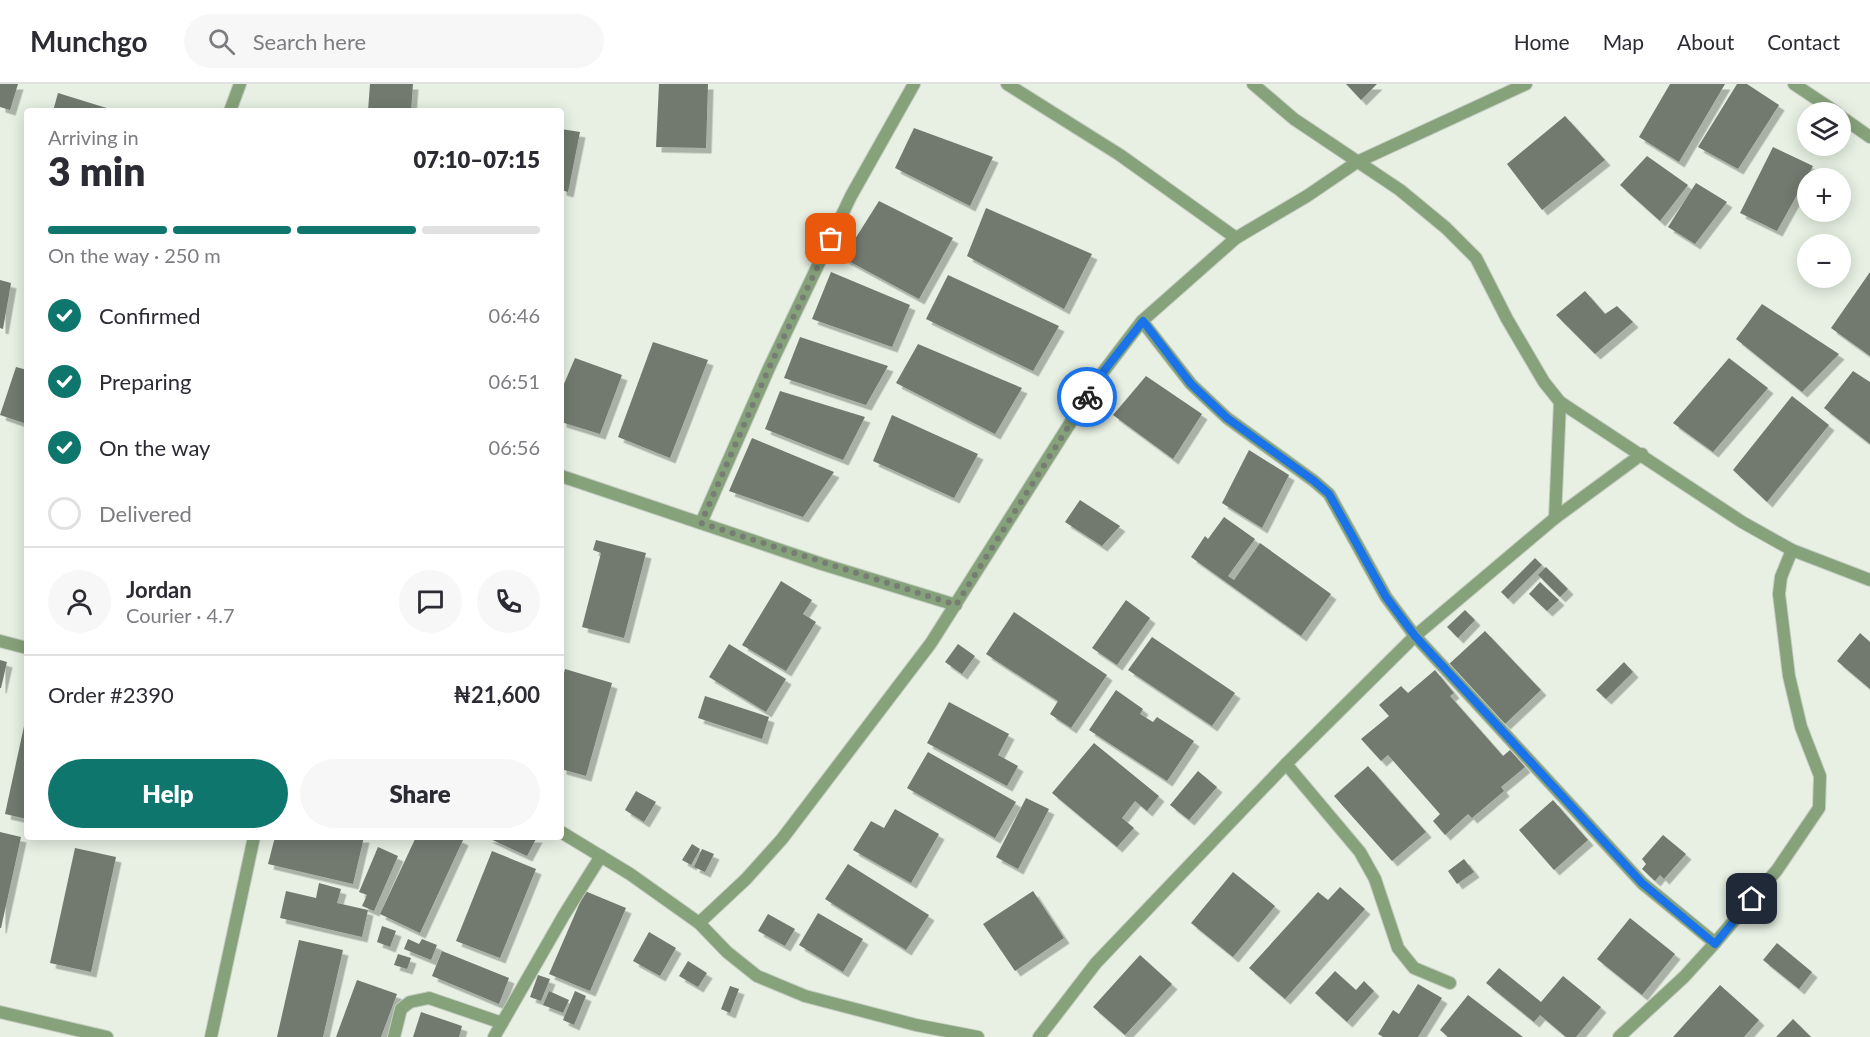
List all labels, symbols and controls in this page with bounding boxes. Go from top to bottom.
search box [184,14,604,68]
text: Munchgo [30,24,148,58]
icon: search [205,25,238,58]
text: Search here [253,28,366,55]
text: Home [1514,29,1570,54]
text: Map [1603,29,1644,54]
text: About [1677,29,1734,54]
text: Contact [1767,29,1840,54]
map controls [1797,102,1851,288]
button: layers [1797,102,1851,156]
text: Arriving in [48,125,139,149]
text: 07:10–07:15 [414,146,540,173]
text: 3 min [48,148,145,194]
button: + [1797,168,1851,222]
pin [805,213,856,264]
icon: bag [814,222,847,255]
button: − [1797,234,1851,288]
text: On the way · 250 m [48,243,221,267]
icon: check [48,299,81,332]
text: Confirmed [99,302,201,329]
text: 06:46 [489,303,540,327]
icon: check [48,365,81,398]
courier [1057,367,1117,427]
text: Preparing [99,368,191,395]
text: 06:51 [489,369,540,393]
icon: bike [1071,381,1104,414]
icon: check [48,431,81,464]
text: On the way [99,434,210,461]
text: 06:56 [489,435,540,459]
text: Delivered [99,500,192,527]
button: person [48,570,111,633]
button: chat [399,570,462,633]
button: phone [477,570,540,633]
text: Jordan [126,576,192,603]
text: Courier · 4.7 [126,603,235,627]
text: Order #2390 [48,681,174,708]
text: ₦21,600 [453,681,540,708]
button: Help [48,759,288,828]
button: Share [300,759,540,828]
pin [1726,873,1777,924]
icon: home [1735,882,1768,915]

